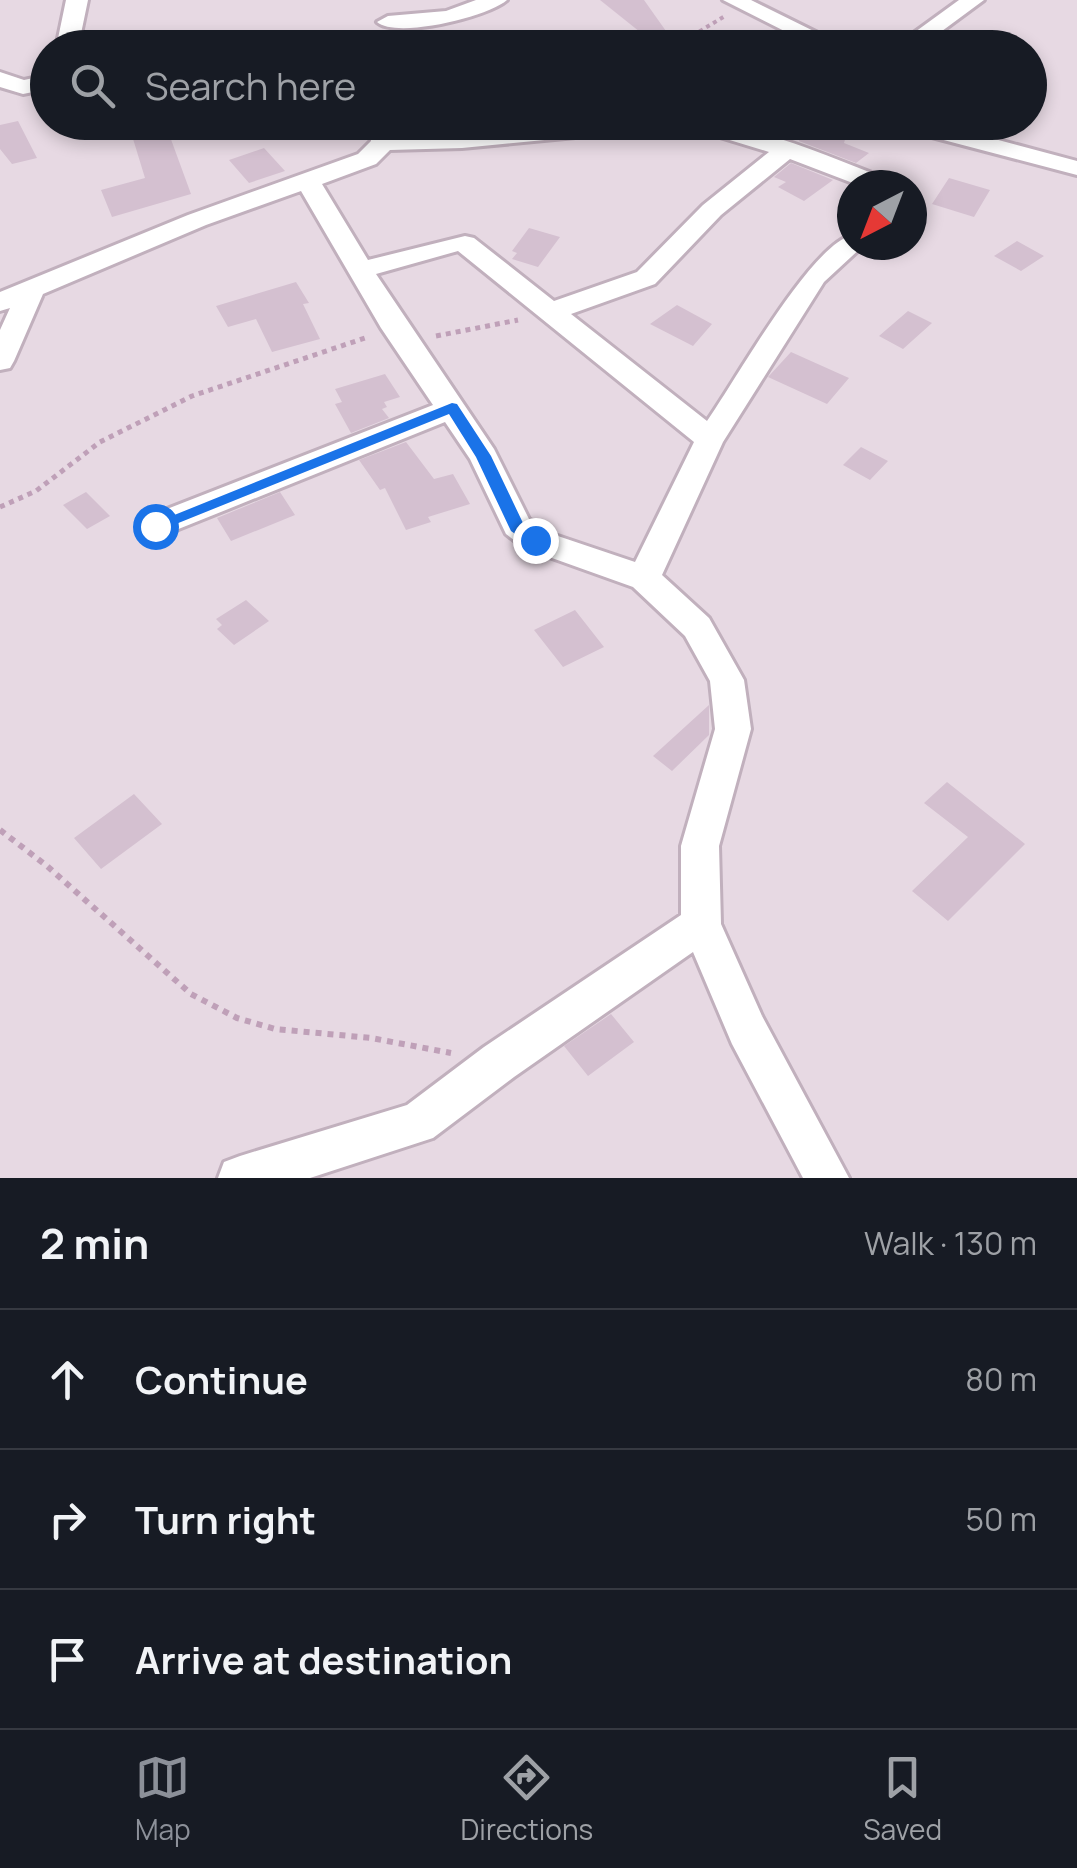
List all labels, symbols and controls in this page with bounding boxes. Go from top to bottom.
search box [30,30,1047,140]
icon: search [65,58,120,113]
text: Search here [145,59,356,111]
north arrow [837,170,927,260]
route start [133,504,179,550]
route end [513,518,559,564]
text: 2 min [40,1214,149,1272]
text: Walk · 130 m [864,1221,1037,1265]
icon: ahead [40,1352,95,1407]
text: Continue [135,1353,308,1405]
text: 80 m [965,1357,1037,1401]
icon: right [40,1492,95,1547]
text: Turn right [135,1493,316,1545]
text: 50 m [965,1497,1037,1541]
icon: arrive [40,1632,95,1687]
text: Arrive at destination [135,1633,512,1685]
tab: Map [135,1750,191,1848]
tab: Directions [461,1750,593,1848]
tab: Saved [863,1750,942,1848]

